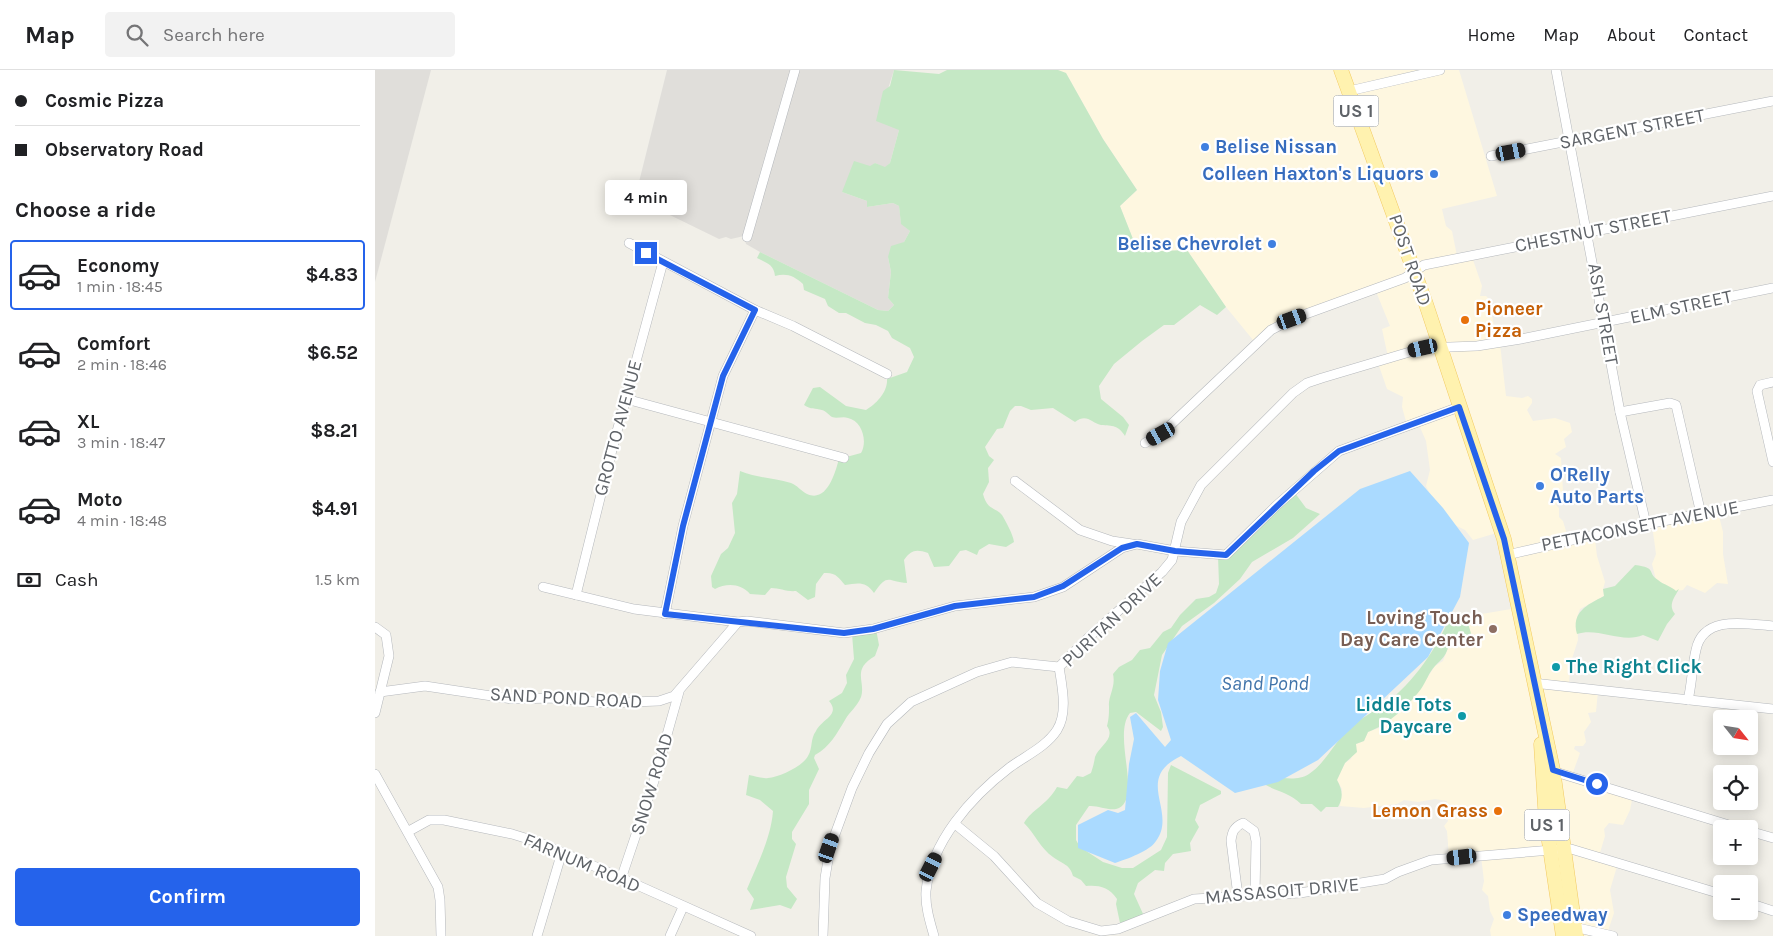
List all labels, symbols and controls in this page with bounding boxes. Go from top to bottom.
search box [105,12,455,57]
text: Map [25,21,75,49]
icon: search [123,21,151,49]
text: Search here [163,24,265,46]
text: Home [1467,24,1515,46]
text: Map [1543,24,1579,46]
text: About [1607,24,1656,46]
text: Contact [1684,24,1748,46]
text: Cosmic Pizza [45,90,164,112]
road number: US 1 [1333,96,1379,126]
street label: SARGENT STREET [1558,104,1707,154]
place label: Belise Nissan [1215,136,1337,158]
text: Observatory Road [45,139,204,161]
marker: Belise Nissan [1199,141,1211,153]
car [1494,142,1527,162]
place label: Colleen Haxton's Liquors [1202,163,1424,185]
marker: Colleen Haxton's Liquors [1428,168,1440,180]
callout: 4 min [605,180,687,216]
text: 4 min [624,188,668,207]
text: Choose a ride [15,197,156,223]
street label: CHESTNUT STREET [1513,205,1674,257]
street label: POST ROAD [1384,211,1436,309]
place label: Belise Chevrolet [1117,233,1262,255]
marker: Belise Chevrolet [1266,238,1278,250]
route end [635,242,657,264]
icon: car [17,253,62,298]
text: Economy [77,255,159,277]
street label: ASH STREET [1583,261,1623,367]
text: $4.83 [305,264,358,286]
text: 1 min · 18:45 [77,277,163,296]
street label: ELM STREET [1628,285,1734,329]
place label: Pioneer Pizza [1475,298,1543,342]
car [1275,307,1308,331]
marker: Pioneer Pizza [1459,314,1471,326]
icon: car [17,331,62,376]
text: Comfort [77,333,151,355]
car [1406,337,1439,359]
text: $6.52 [307,342,358,364]
text: 2 min · 18:46 [77,355,167,374]
street label: GROTTO AVENUE [589,358,647,498]
icon: car [17,409,62,454]
text: XL [77,411,99,433]
text: $8.21 [310,420,358,442]
car [1144,420,1177,448]
text: 3 min · 18:47 [77,433,165,452]
place label: O'Relly Auto Parts [1550,464,1644,508]
marker: O'Relly Auto Parts [1534,480,1546,492]
icon: car [17,487,62,532]
text: Moto [77,489,123,511]
street label: PETTACONSETT AVENUE [1539,496,1741,556]
text: $4.91 [311,498,358,520]
text: 4 min · 18:48 [77,511,167,530]
icon: cash [15,566,43,594]
street label: PURITAN DRIVE [1058,568,1166,672]
text: Cash [55,569,99,591]
text: 1.5 km [315,570,360,589]
place label: Loving Touch Day Care Center [1340,607,1484,651]
marker: Loving Touch Day Care Center [1487,623,1499,635]
place label: The Right Click [1566,656,1702,678]
marker: The Right Click [1550,661,1562,673]
water label: Sand Pond [1221,672,1309,695]
street label: SAND POND ROAD [489,683,643,713]
place label: Liddle Tots Daycare [1356,694,1452,738]
marker: Liddle Tots Daycare [1456,710,1468,722]
north arrow [1713,710,1757,755]
map controls [1713,710,1758,920]
street label: SNOW ROAD [626,730,678,838]
button: locate [1713,765,1758,810]
route start [1586,773,1608,795]
place label: Lemon Grass [1372,800,1488,822]
marker: Lemon Grass [1492,805,1504,817]
road number: US 1 [1525,810,1569,840]
button: + [1713,820,1758,865]
street label: FARNUM ROAD [520,828,644,898]
car [817,831,840,865]
car [1446,848,1477,866]
car [917,850,944,884]
button: Confirm [15,868,360,926]
street label: MASSASOIT DRIVE [1204,873,1360,909]
button: − [1713,875,1758,920]
place label: Speedway [1517,904,1608,926]
marker: Speedway [1501,909,1513,921]

